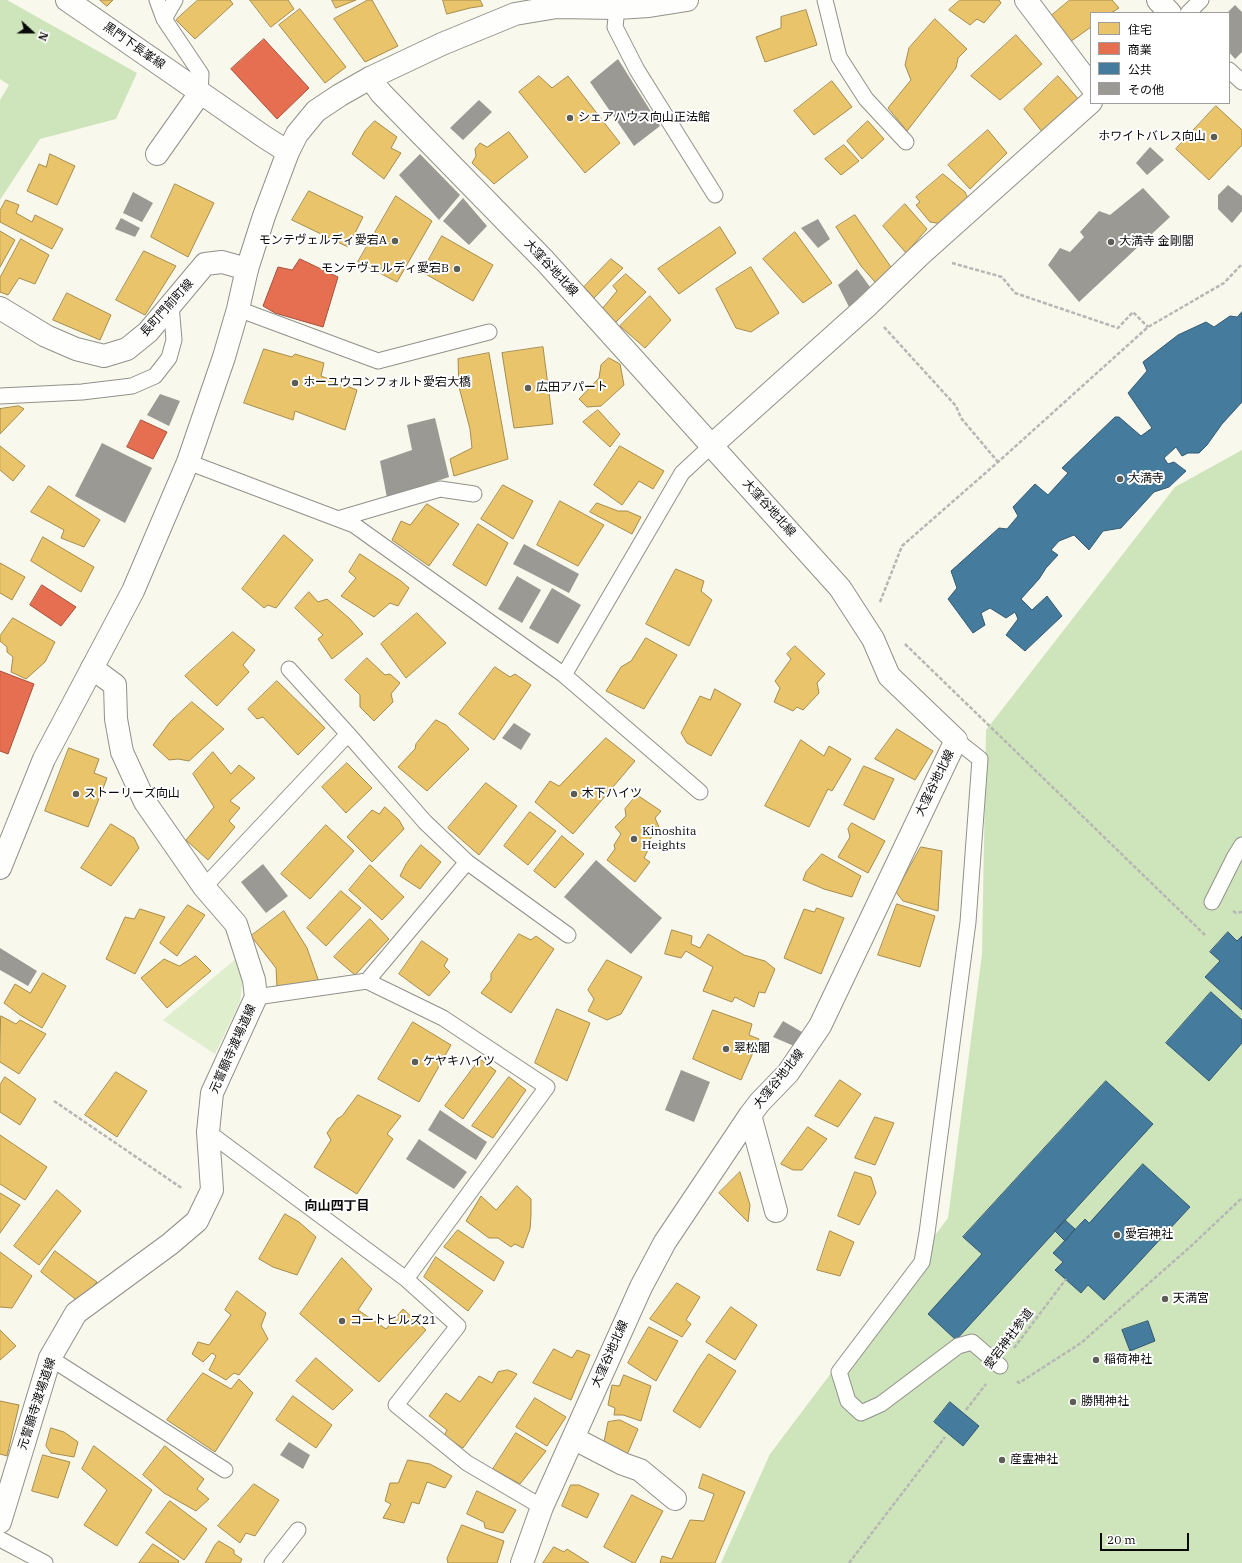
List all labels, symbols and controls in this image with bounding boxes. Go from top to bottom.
north arrow [12,12,52,52]
legend [1090,12,1230,104]
street label: 黒門下長峯線 [100,19,168,73]
text: 住宅 [1128,22,1152,37]
text: N [35,30,51,43]
text: 商業 [1128,42,1152,57]
text: 公共 [1128,62,1152,77]
text: その他 [1128,82,1164,97]
place label: シェアハウス向山正法館 [578,111,710,125]
marker: シェアハウス向山正法館 [565,113,575,123]
place label: ホワイトバレス向山 [1098,130,1206,144]
marker: ホワイトバレス向山 [1209,132,1219,142]
place label: モンテヴェルディ愛宕A [259,234,387,248]
place label: 大満寺 金剛閣 [1119,235,1194,249]
marker: モンテヴェルディ愛宕A [390,236,400,246]
street label: 大窪谷地北線 [521,237,581,299]
marker: 大満寺 金剛閣 [1106,237,1116,247]
place label: モンテヴェルディ愛宕B [321,262,449,276]
marker: モンテヴェルディ愛宕B [452,264,462,274]
street label: 長町門前町線 [138,276,196,340]
place label: ホーユウコンフォルト愛宕大橋 [303,376,471,390]
marker: ホーユウコンフォルト愛宕大橋 [290,378,300,388]
place label: 広田アパート [536,381,608,395]
marker: 広田アパート [523,383,533,393]
place label: 大満寺 [1128,472,1164,486]
marker: 大満寺 [1115,474,1125,484]
street label: 大窪谷地北線 [740,476,798,540]
street label: 大窪谷地北線 [913,747,957,819]
place label: ストーリーズ向山 [84,787,180,801]
place label: 木下ハイツ [582,787,642,801]
marker: ストーリーズ向山 [71,789,81,799]
marker: 木下ハイツ [569,789,579,799]
place label: Kinoshita Heights [642,825,697,853]
marker: Kinoshita Heights [629,834,639,844]
street label: 元誓願寺渡場道線 [207,1002,259,1096]
place label: 翠松閣 [734,1042,770,1056]
marker: 翠松閣 [721,1044,731,1054]
street label: 大窪谷地北線 [751,1046,807,1112]
place label: ケヤキハイツ [423,1055,495,1069]
marker: ケヤキハイツ [410,1057,420,1067]
district label: 向山四丁目 [305,1198,369,1214]
place label: 愛宕神社 [1125,1228,1173,1242]
marker: 愛宕神社 [1112,1230,1122,1240]
place label: 天満宮 [1173,1292,1209,1306]
marker: 天満宮 [1160,1294,1170,1304]
street label: 愛宕神社参道 [982,1306,1036,1372]
place label: コートヒルズ21 [350,1314,436,1328]
marker: コートヒルズ21 [337,1316,347,1326]
street label: 大窪谷地北線 [589,1318,631,1390]
place label: 稲荷神社 [1104,1353,1152,1367]
marker: 稲荷神社 [1091,1355,1101,1365]
street label: 元誓願寺渡場道線 [15,1356,59,1452]
place label: 勝鬨神社 [1081,1395,1129,1409]
marker: 勝鬨神社 [1068,1397,1078,1407]
place label: 産霊神社 [1010,1453,1058,1467]
marker: 産霊神社 [997,1455,1007,1465]
scale bar [1102,1525,1191,1551]
text: 20 m [1107,1532,1136,1547]

